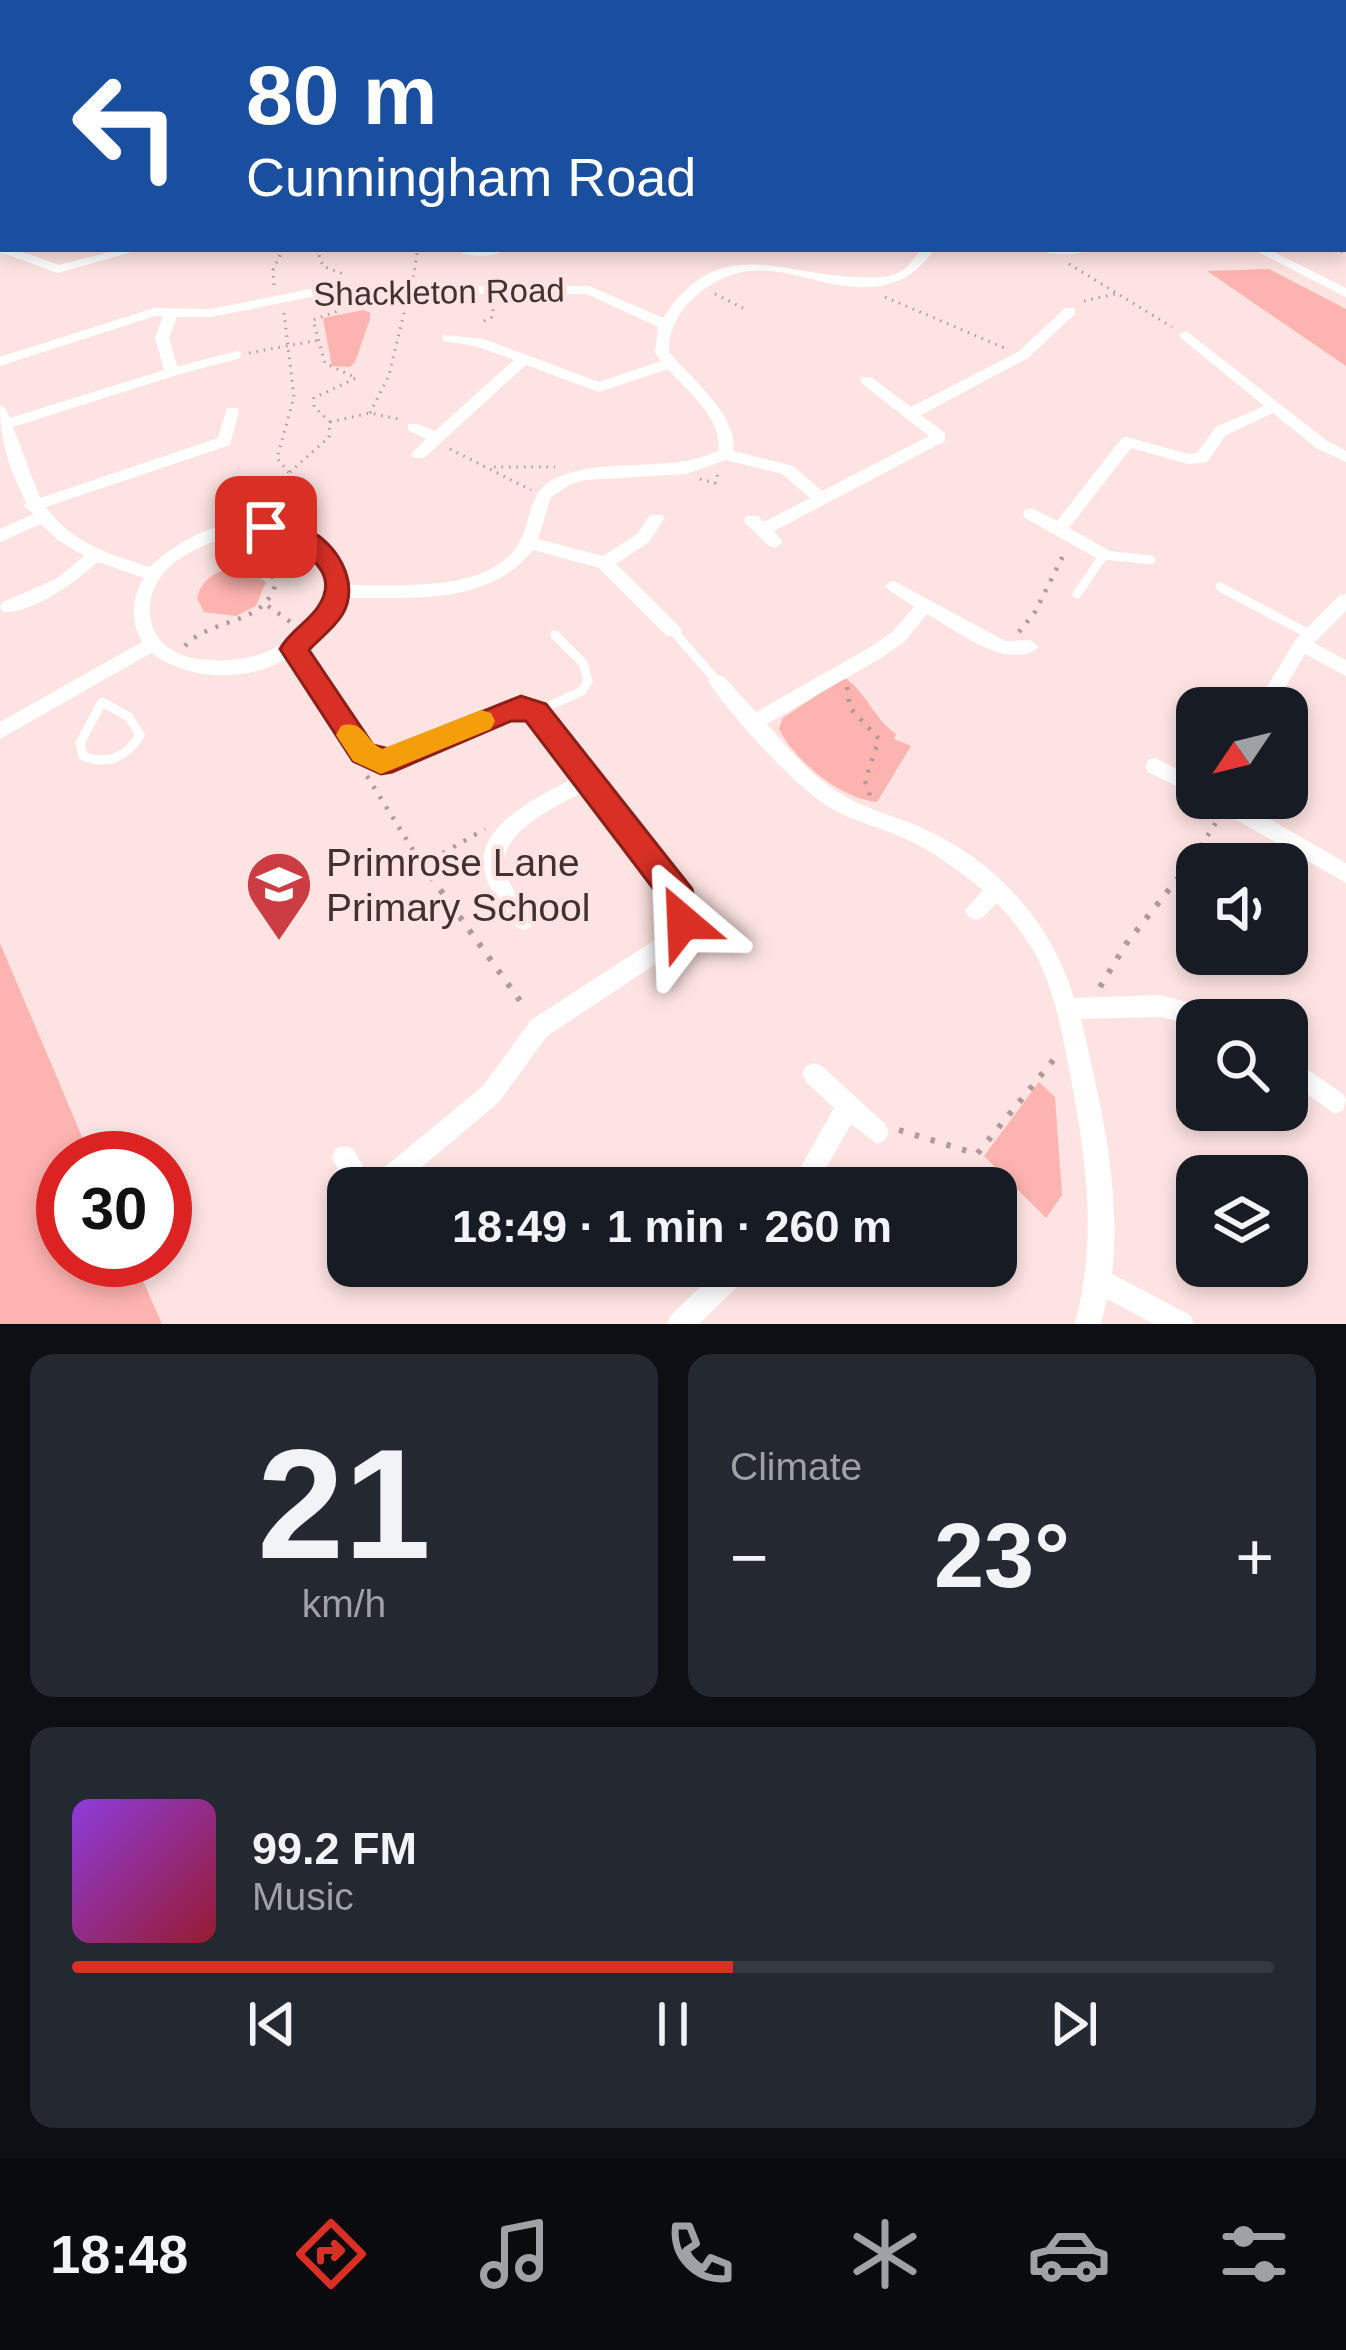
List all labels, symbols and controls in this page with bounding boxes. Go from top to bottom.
icon: left [48,48,204,204]
text: 80 m [246,48,437,142]
text: Cunningham Road [246,147,696,207]
street label: Shackleton Road [313,271,565,313]
pin [215,476,317,578]
icon: arrive [233,494,299,560]
north arrow [1176,687,1308,819]
map controls [1176,687,1308,1287]
place label: Primrose Lane Primary School [326,841,590,929]
button: sound [1176,843,1308,975]
school or university icon: Primrose Lane Primary School [244,849,314,943]
position arrow [620,859,746,985]
button: search [1176,999,1308,1131]
speed limit sign: 30 [36,1131,192,1287]
button: layers [1176,1155,1308,1287]
text: 18:49 · 1 min · 260 m [452,1201,892,1252]
text: 21 [257,1417,431,1591]
text: Climate [730,1445,862,1488]
text: 23° [934,1506,1070,1606]
text: − [730,1520,769,1594]
text: + [1235,1520,1274,1594]
text: km/h [302,1582,386,1625]
text: 99.2 FM [252,1823,417,1874]
text: Music [252,1875,354,1918]
icon: previous [239,1991,305,2057]
icon: pause [640,1991,706,2057]
icon: next [1041,1991,1107,2057]
icon: directions [289,2212,373,2296]
icon: music [473,2212,557,2296]
icon: phone [658,2212,742,2296]
icon: climate [843,2212,927,2296]
icon: car [1027,2212,1111,2296]
icon: filters [1212,2212,1296,2296]
text: 18:48 [50,2224,188,2284]

